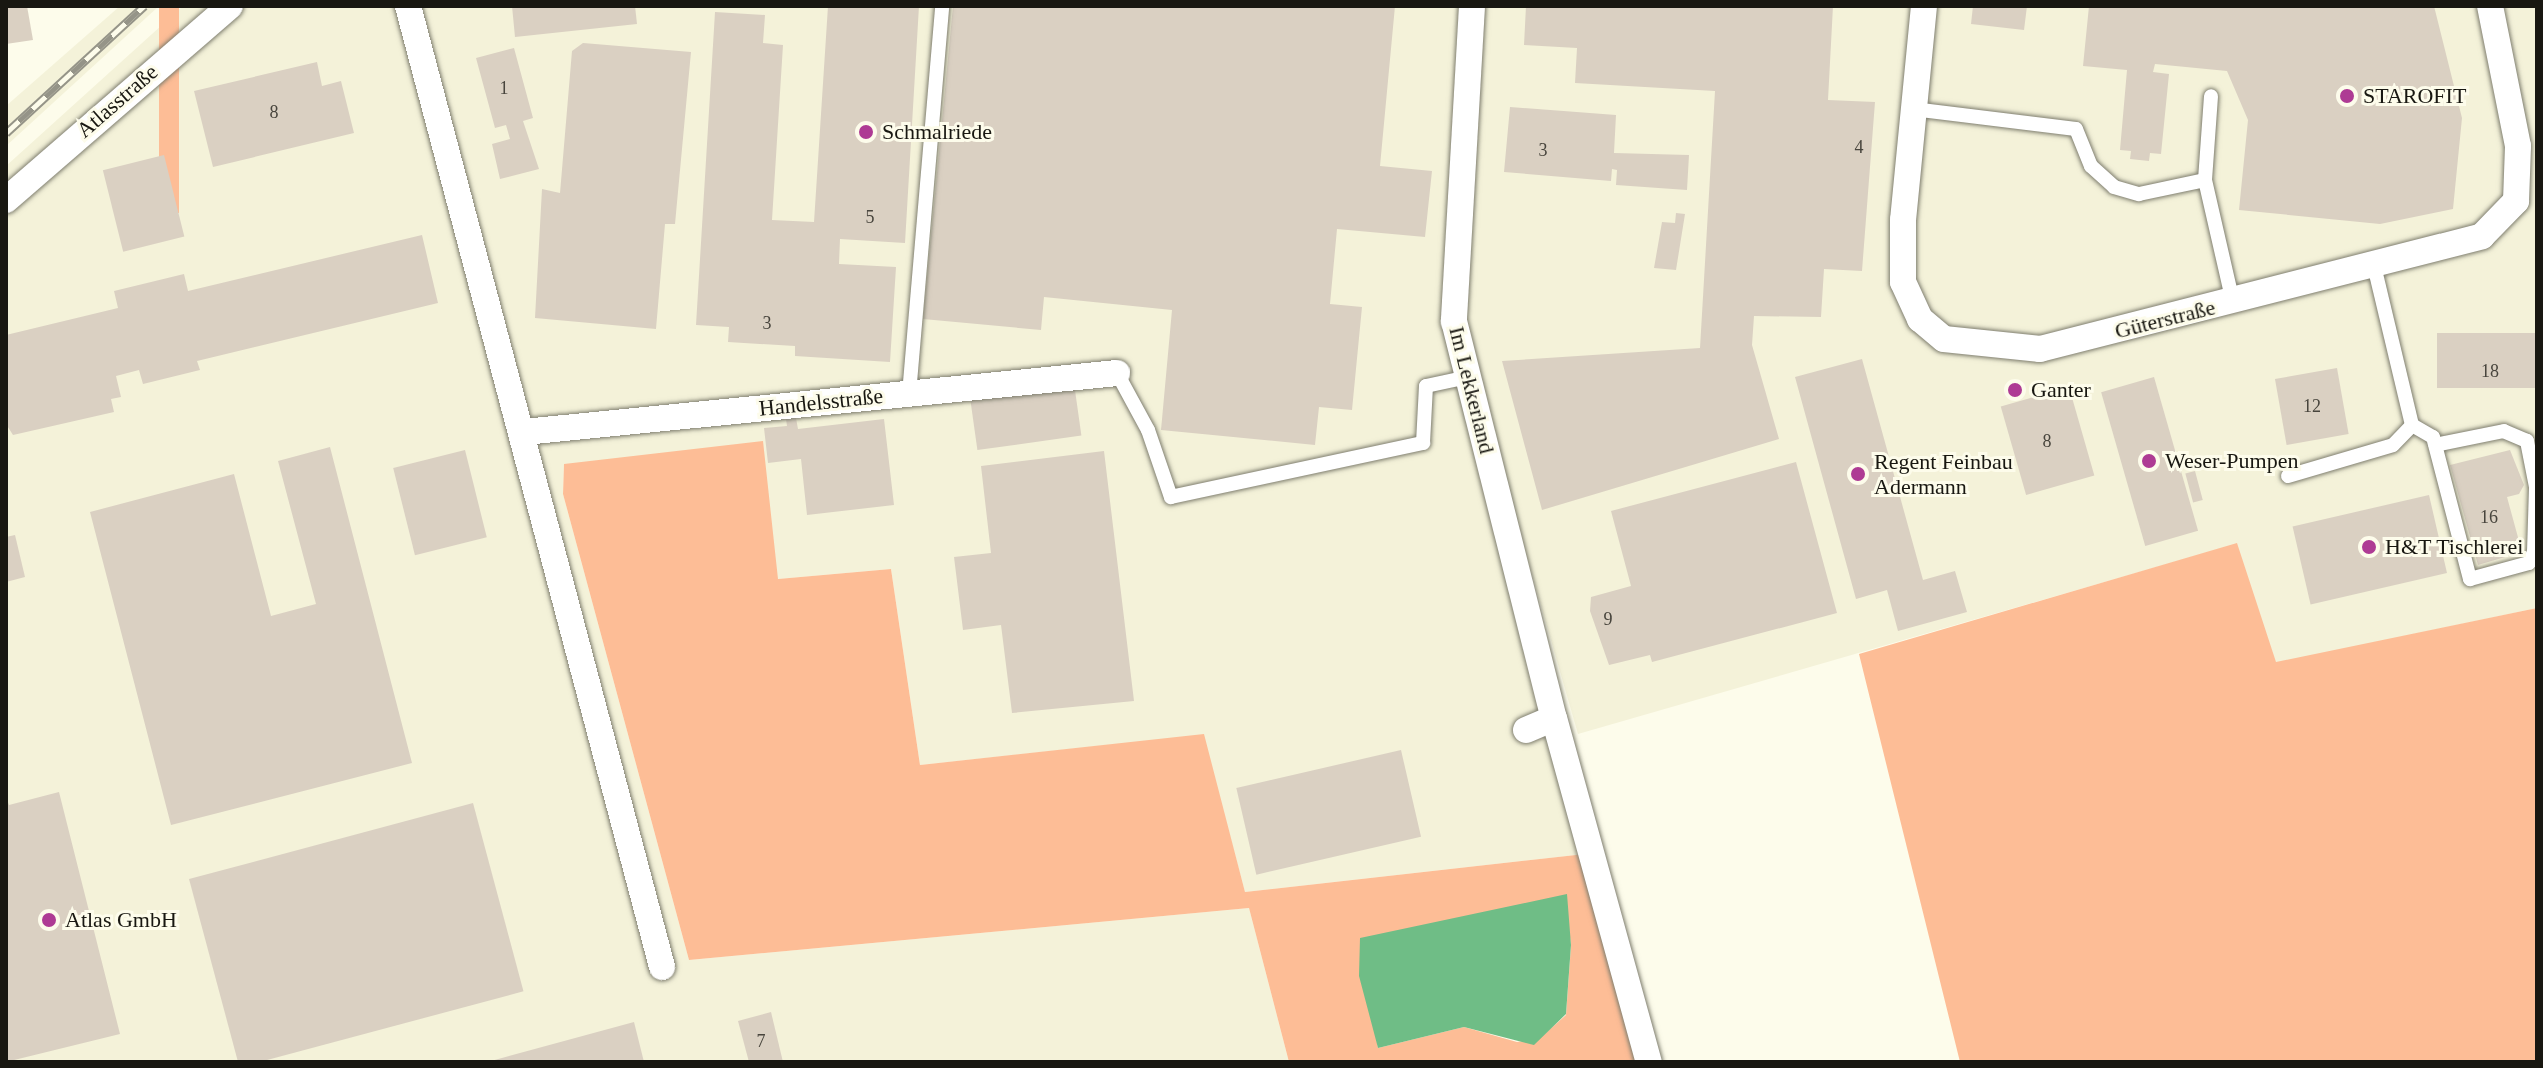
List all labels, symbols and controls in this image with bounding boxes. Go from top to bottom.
street label: Atlasstraße [71,59,163,143]
house number: 1 [500,77,508,99]
place label: STAROFIT [2363,83,2466,109]
marker: STAROFIT [2338,87,2356,105]
house number: 8 [270,101,278,123]
place label: Schmalriede [882,119,992,145]
marker: Schmalriede [857,123,875,141]
house number: 4 [1854,136,1864,158]
house number: 3 [1538,139,1548,161]
house number: 5 [866,206,874,228]
street label: Güterstraße [2112,294,2218,344]
house number: 3 [762,312,772,334]
street label: Im Lekkerland [1443,324,1501,456]
house number: 18 [2481,360,2499,382]
place label: Ganter [2031,377,2091,403]
marker: Ganter [2006,381,2024,399]
street label: Handelsstraße [758,382,884,422]
house number: 12 [2303,395,2321,417]
house number: 8 [2042,430,2052,452]
place label: Regent Feinbau Adermann [1874,448,2013,500]
place label: Weser-Pumpen [2165,448,2298,474]
marker: Weser-Pumpen [2140,452,2158,470]
marker: Regent Feinbau Adermann [1849,465,1867,483]
house number: 16 [2480,506,2498,528]
place label: H&T Tischlerei [2385,534,2524,560]
marker: H&T Tischlerei [2360,538,2378,556]
house number: 9 [1604,608,1612,630]
place label: Atlas GmbH [65,907,177,933]
marker: Atlas GmbH [40,911,58,929]
house number: 7 [756,1030,766,1052]

